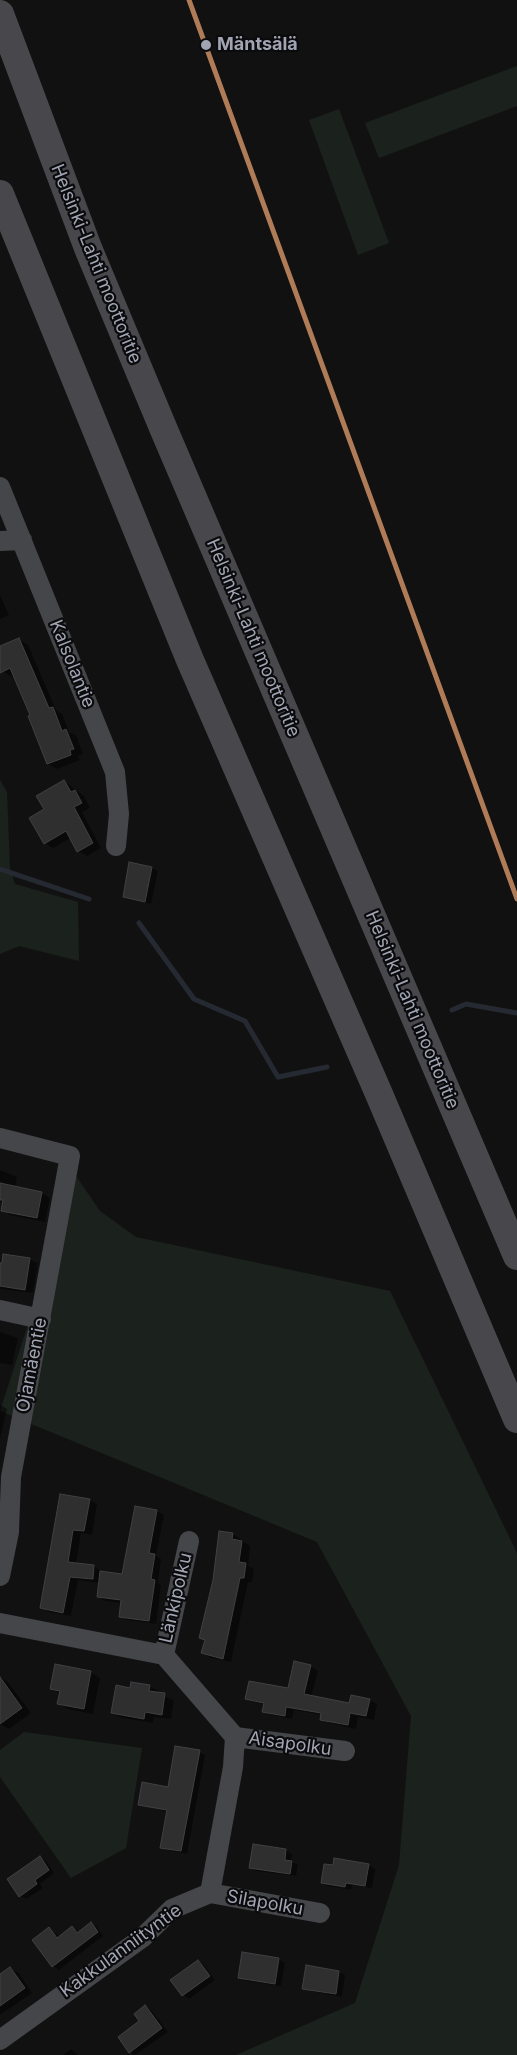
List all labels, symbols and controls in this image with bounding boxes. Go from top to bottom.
place label: Mäntsälä [217,34,298,56]
marker: Mäntsälä [199,38,213,52]
street label: Helsinki-Lahti moottoritie [46,161,146,367]
street label: Helsinki-Lahti moottoritie [201,536,305,740]
street label: Kalsolantie [45,617,99,711]
street label: Helsinki-Lahti moottoritie [360,908,464,1112]
street label: Ojamäentie [12,1316,52,1414]
street label: Länkipolku [155,1551,197,1645]
street label: Aisapolku [247,1728,333,1760]
street label: Silapolku [225,1886,305,1920]
street label: Kakkulanniityntie [56,1900,186,2002]

